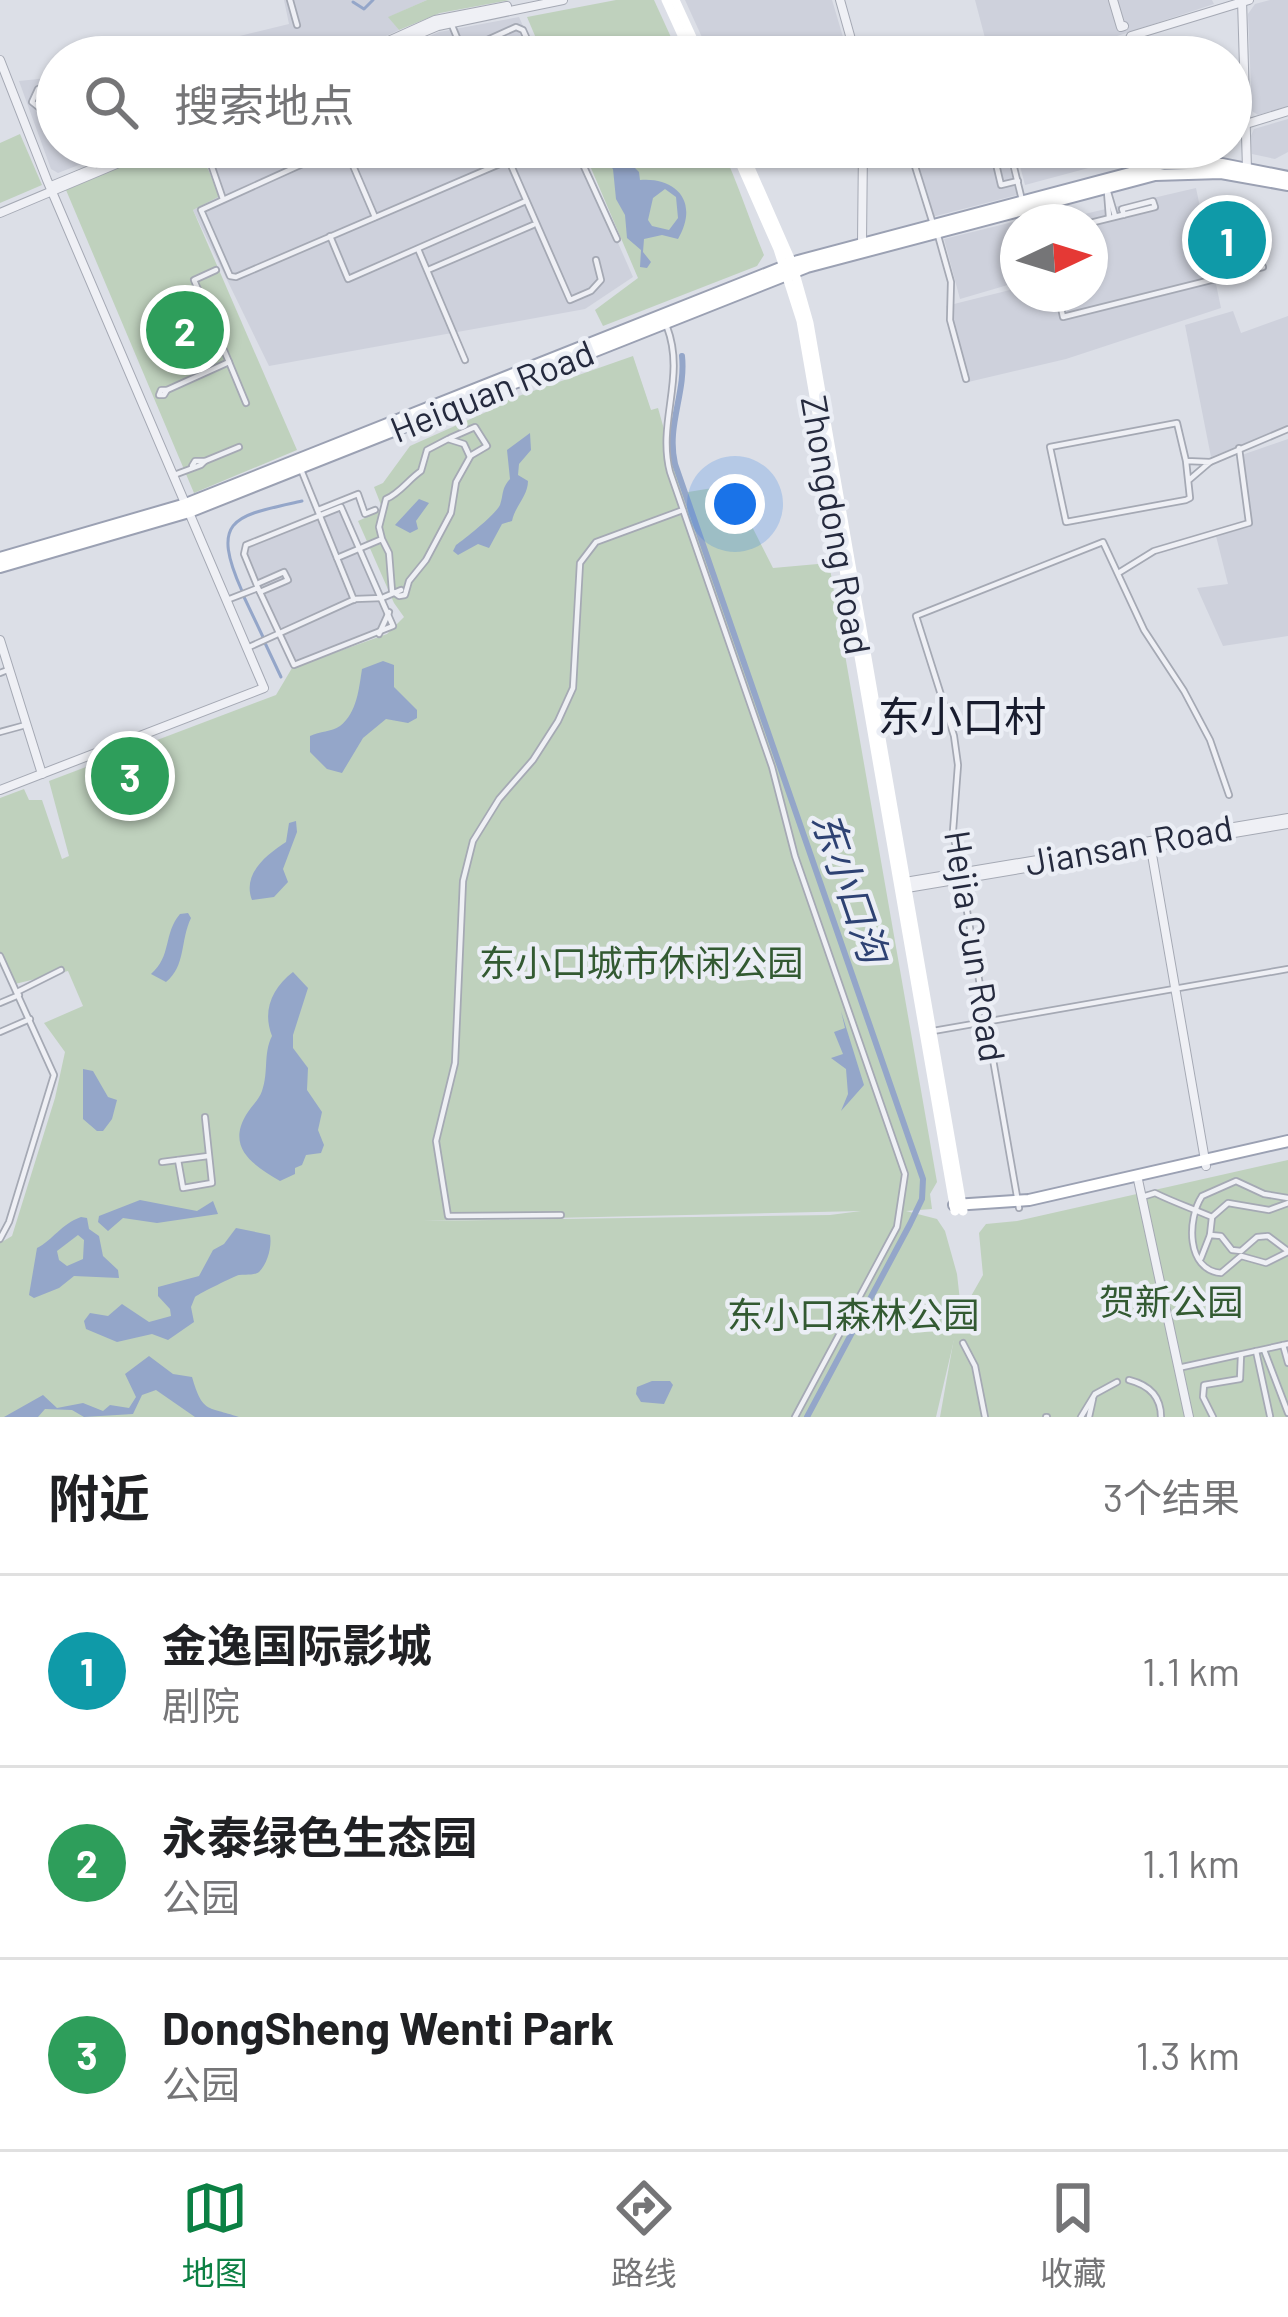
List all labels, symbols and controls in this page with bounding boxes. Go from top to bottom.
search box [36,36,1252,168]
icon: search [78,69,144,135]
text: 搜索地点 [174,77,354,131]
pin: 1 [1188,195,1266,285]
north arrow [1000,204,1108,312]
pin: 2 [146,285,224,375]
street label: Heiquan Road [383,329,599,450]
street label: Zhongdong Road [794,392,881,657]
your location [705,474,765,534]
district label: 东小口村 [878,690,1046,740]
pin: 3 [91,731,169,821]
street label: Jiansan Road [1022,804,1236,883]
water label: 东小口沟 [804,805,900,972]
street label: Hejia Cun Road [937,827,1016,1065]
park label: 东小口城市休闲公园 [479,940,803,983]
park label: 贺新公园 [1099,1279,1243,1322]
park label: 东小口森林公园 [727,1292,979,1335]
text: 附近 [48,1466,150,1527]
text: 3个结果 [1103,1473,1240,1520]
text: 金逸国际影城 [162,1617,432,1671]
text: 1 [80,1647,94,1694]
text: 1.1 km [1142,1647,1240,1694]
text: 剧院 [162,1681,240,1728]
text: 永泰绿色生态园 [162,1809,477,1863]
text: 2 [76,1839,98,1886]
text: 1.1 km [1142,1839,1240,1886]
text: 公园 [162,1873,240,1920]
text: DongSheng Wenti Park [162,2000,614,2054]
text: 3 [76,2031,98,2078]
text: 1.3 km [1136,2031,1240,2078]
text: 公园 [162,2060,240,2107]
tab: 地图 [182,2175,248,2295]
tab: 路线 [611,2175,677,2295]
tab: 收藏 [1040,2175,1106,2295]

